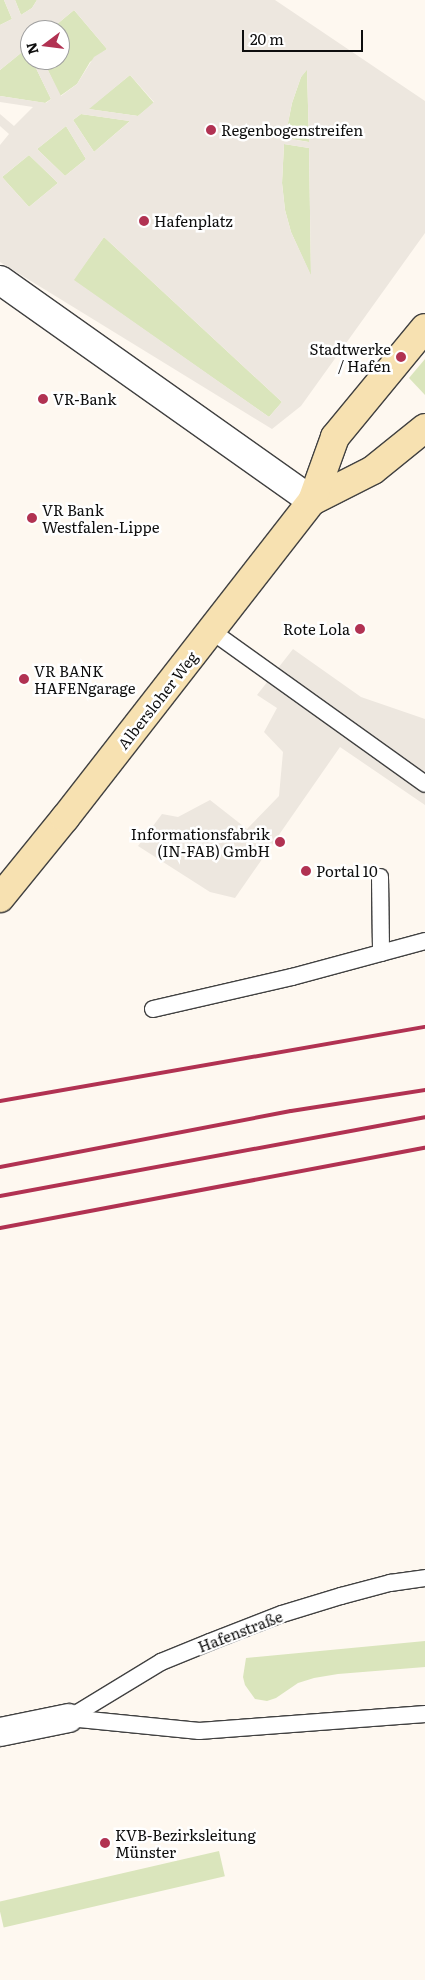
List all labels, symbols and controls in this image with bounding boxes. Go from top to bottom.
north arrow [20,20,70,70]
scale bar [245,20,366,52]
text: 20 m [250,27,284,50]
text: N [20,40,43,57]
place label: Regenbogenstreifen [221,121,363,139]
marker: Regenbogenstreifen [205,124,217,136]
place label: Hafenplatz [154,212,233,230]
marker: Hafenplatz [138,215,150,227]
place label: Stadtwerke / Hafen [310,339,391,374]
marker: Stadtwerke / Hafen [395,351,407,363]
place label: VR-Bank [53,390,116,408]
marker: VR-Bank [37,393,49,405]
place label: VR Bank Westfalen-Lippe [42,500,159,535]
marker: VR Bank Westfalen-Lippe [26,512,38,524]
place label: Rote Lola [283,620,350,638]
marker: Rote Lola [354,623,366,635]
street label: Albersloher Weg [113,648,201,752]
place label: VR BANK HAFENgarage [34,661,135,696]
marker: VR BANK HAFENgarage [18,673,30,685]
place label: Informationsfabrik (IN-FAB) GmbH [131,824,270,859]
marker: Informationsfabrik (IN-FAB) GmbH [274,836,286,848]
place label: Portal 10 [316,862,378,880]
marker: Portal 10 [300,865,312,877]
street label: Hafenstraße [195,1607,285,1655]
place label: KVB-Bezirksleitung Münster [115,1825,256,1860]
marker: KVB-Bezirksleitung Münster [99,1837,111,1849]

